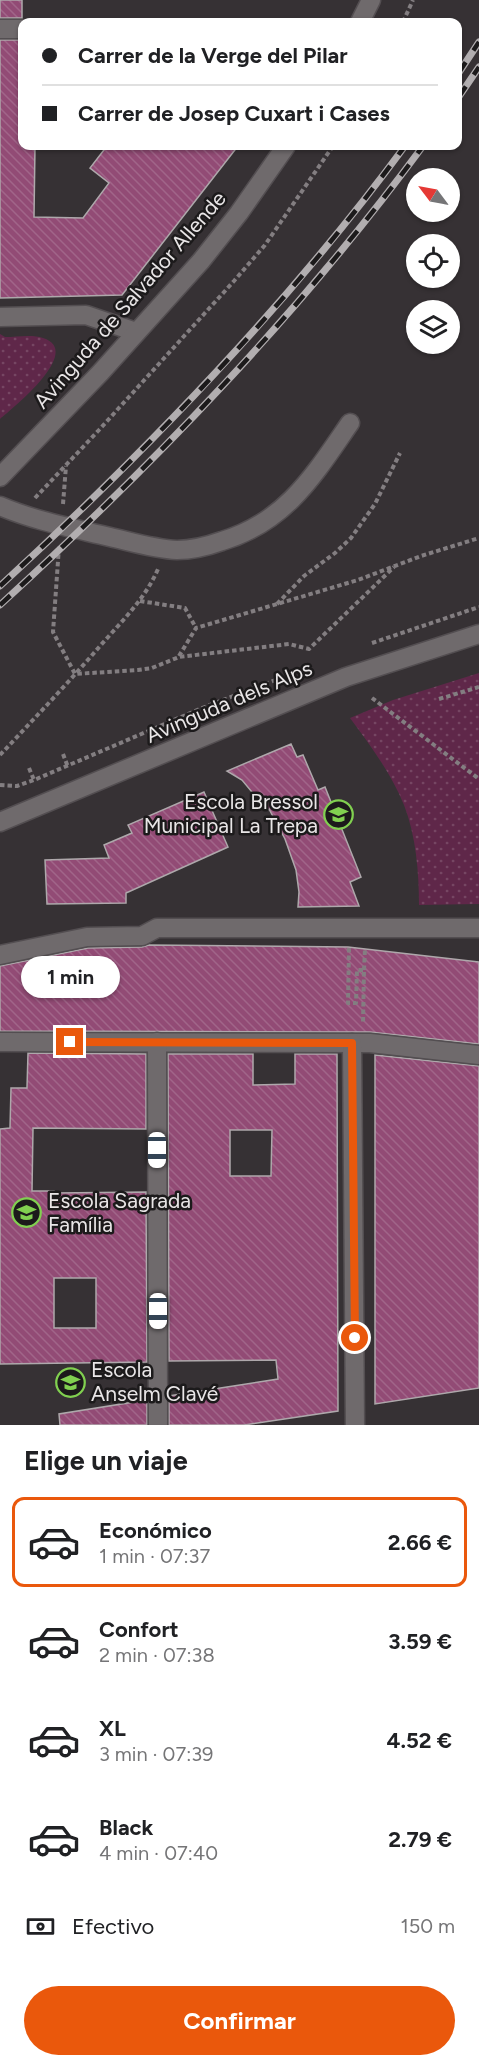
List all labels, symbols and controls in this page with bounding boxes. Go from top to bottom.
text: Carrer de la Verge del Pilar [78,42,348,69]
text: Carrer de Josep Cuxart i Cases [78,100,390,127]
north arrow [406,168,460,222]
map controls [406,168,460,354]
street label: Avinguda de Salvador Allende [29,186,231,413]
button: locate [406,234,460,288]
button: layers [406,300,460,354]
street label: Avinguda dels Alps [142,655,316,748]
place label: Escola Bressol Municipal La Trepa [144,789,318,838]
school or university icon: Escola Bressol Municipal La Trepa [323,798,355,830]
callout: 1 min [20,955,119,997]
text: 1 min [47,965,94,989]
route end [56,1028,83,1055]
car [148,1132,166,1168]
place label: Escola Sagrada Família [48,1188,191,1237]
school or university icon: Escola Sagrada Família [11,1197,43,1229]
car [149,1293,167,1329]
route start [341,1324,368,1351]
place label: Escola Anselm Clavé [91,1357,218,1406]
school or university icon: Escola Anselm Clavé [54,1366,86,1398]
text: Elige un viaje [24,1444,188,1477]
icon: car [27,1515,81,1569]
text: Económico [99,1517,212,1544]
text: 2.66 € [388,1529,452,1556]
text: 1 min · 07:37 [99,1544,210,1568]
icon: car [27,1614,81,1668]
text: Confort [99,1616,179,1643]
text: 3.59 € [388,1628,452,1655]
text: 2 min · 07:38 [99,1643,215,1667]
icon: car [27,1713,81,1767]
text: XL [99,1715,126,1742]
text: 4.52 € [387,1727,452,1754]
text: 3 min · 07:39 [99,1742,213,1766]
icon: car [27,1812,81,1866]
text: Black [99,1814,153,1841]
text: 2.79 € [388,1826,452,1853]
text: 4 min · 07:40 [99,1841,218,1865]
icon: cash [24,1910,57,1943]
text: Efectivo [72,1913,154,1940]
text: 150 m [400,1914,455,1938]
button: Confirmar [24,1986,455,2055]

